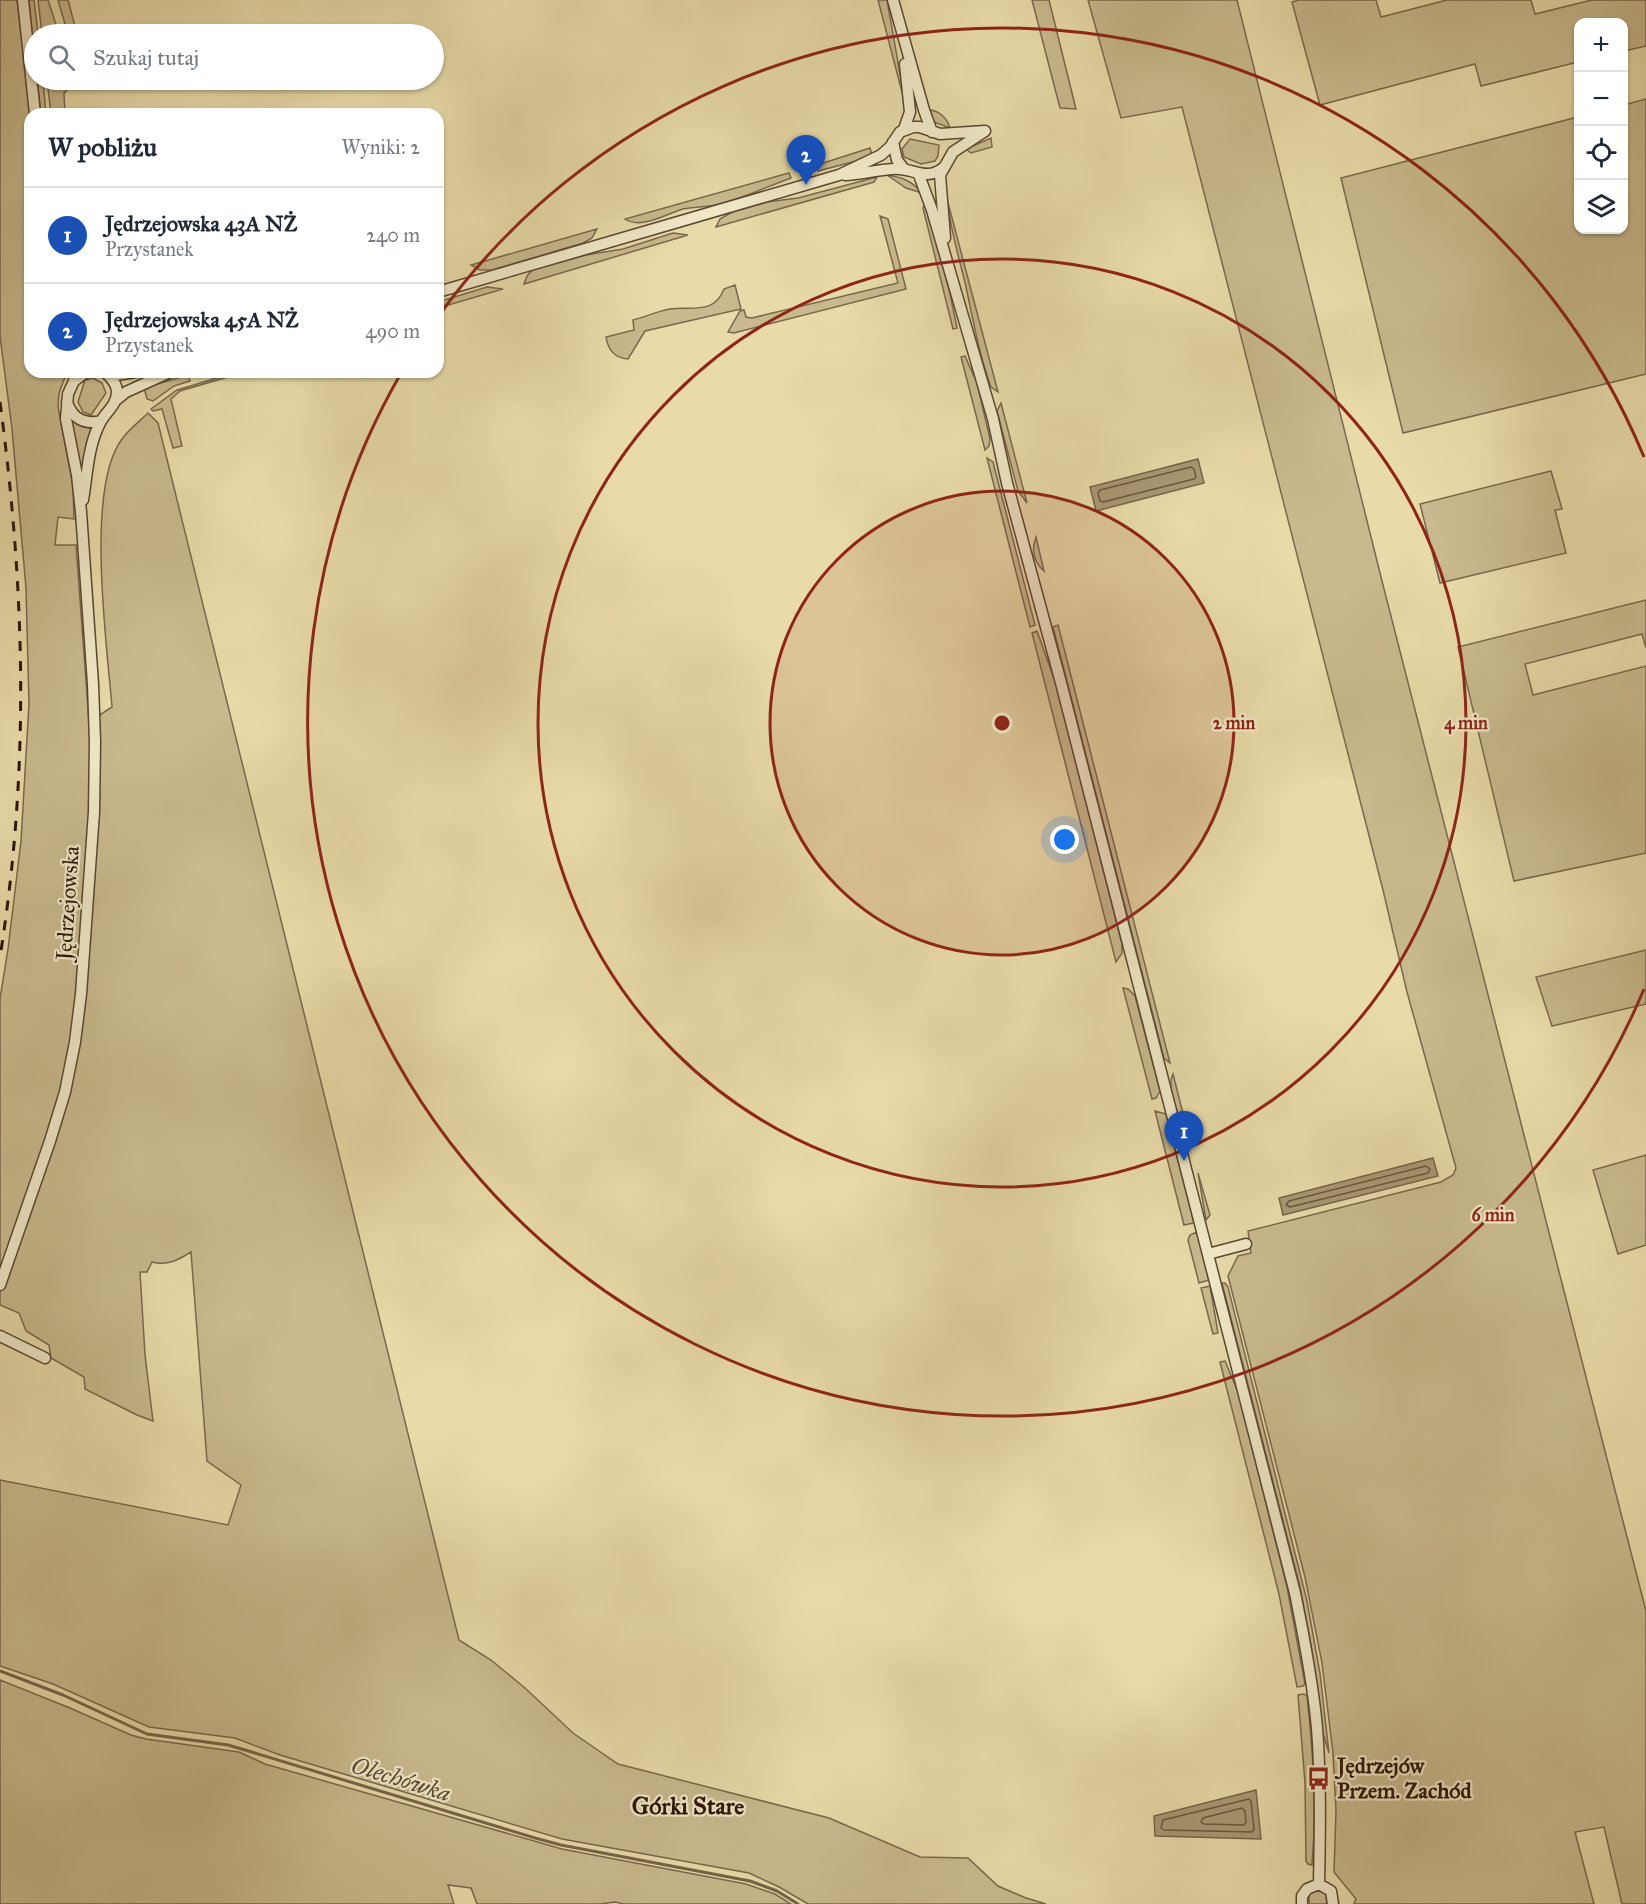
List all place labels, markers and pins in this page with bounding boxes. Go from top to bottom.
pin: 2 [786,136,826,185]
centre of rings [992,713,1012,733]
pin: 1 [1164,1112,1204,1161]
place label: Jędrzejów Przem. Zachód [1334,1752,1473,1804]
bus stop icon: Jędrzejów Przem. Zachód [1306,1765,1332,1791]

